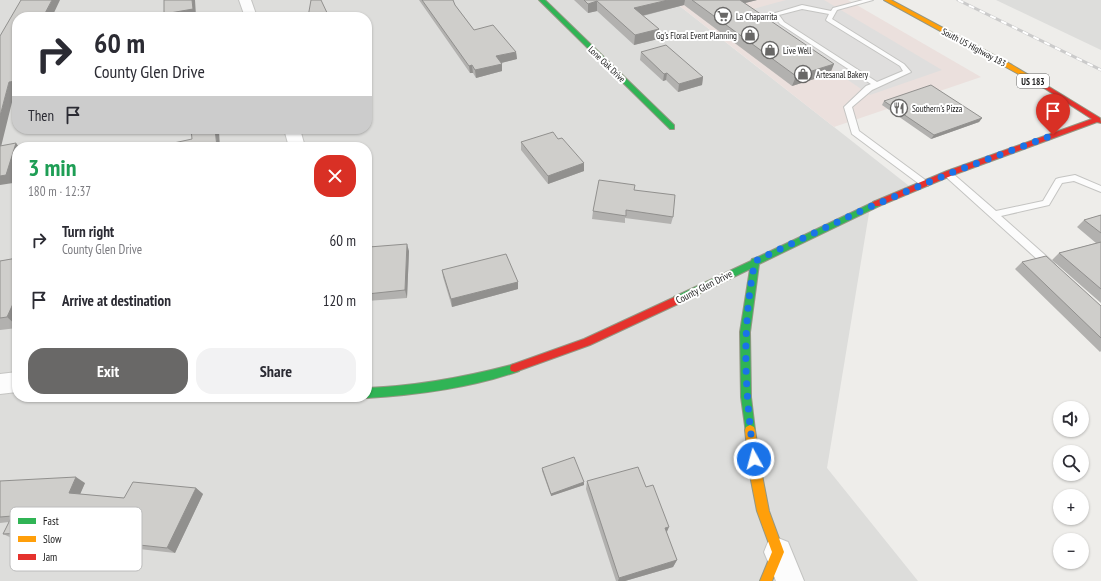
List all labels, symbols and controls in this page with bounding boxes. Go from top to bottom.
supermarket icon: La Chaparrita [713,6,733,26]
place label: La Chaparrita [736,11,778,22]
text: 60 m [94,24,145,61]
shop icon: Gg's Floral Event Planning [740,25,760,45]
street label: South US Highway 183 [940,25,1008,69]
icon: right [28,28,80,80]
place label: Gg's Floral Event Planning [656,30,737,41]
shop icon: Live Well [760,40,780,60]
street label: Lone Oak Drive [586,44,628,84]
place label: Live Well [783,45,812,56]
text: County Glen Drive [94,60,205,83]
shop icon: Artesanal Bakery [793,64,813,84]
place label: Artesanal Bakery [816,69,869,80]
road number: US 183 [1017,74,1049,88]
pin [1036,94,1070,135]
restaurant icon: Southern's Pizza [889,98,909,118]
icon: arrive [1042,100,1064,122]
place label: Southern's Pizza [912,103,963,114]
icon: arrive [62,104,84,126]
text: Then [28,106,54,125]
text: 3 min [28,152,76,183]
button: close [314,155,356,197]
text: 180 m · 12:37 [28,183,91,200]
text: Turn right [62,222,114,241]
icon: right [28,229,50,251]
text: 60 m [330,231,356,250]
text: County Glen Drive [62,241,142,258]
street label: County Glen Drive [674,267,734,307]
icon: arrive [28,289,50,311]
text: Arrive at destination [62,291,171,310]
text: 120 m [323,291,356,310]
button: Exit [28,348,188,394]
button: Share [196,348,356,394]
map controls [1053,401,1089,569]
button: sound [1053,401,1089,437]
position arrow [733,438,775,480]
button: search [1053,445,1089,481]
button: + [1053,489,1089,525]
legend [10,507,142,571]
text: Fast [43,514,59,528]
text: Slow [43,532,62,546]
button: − [1053,533,1089,569]
text: Jam [42,550,57,564]

